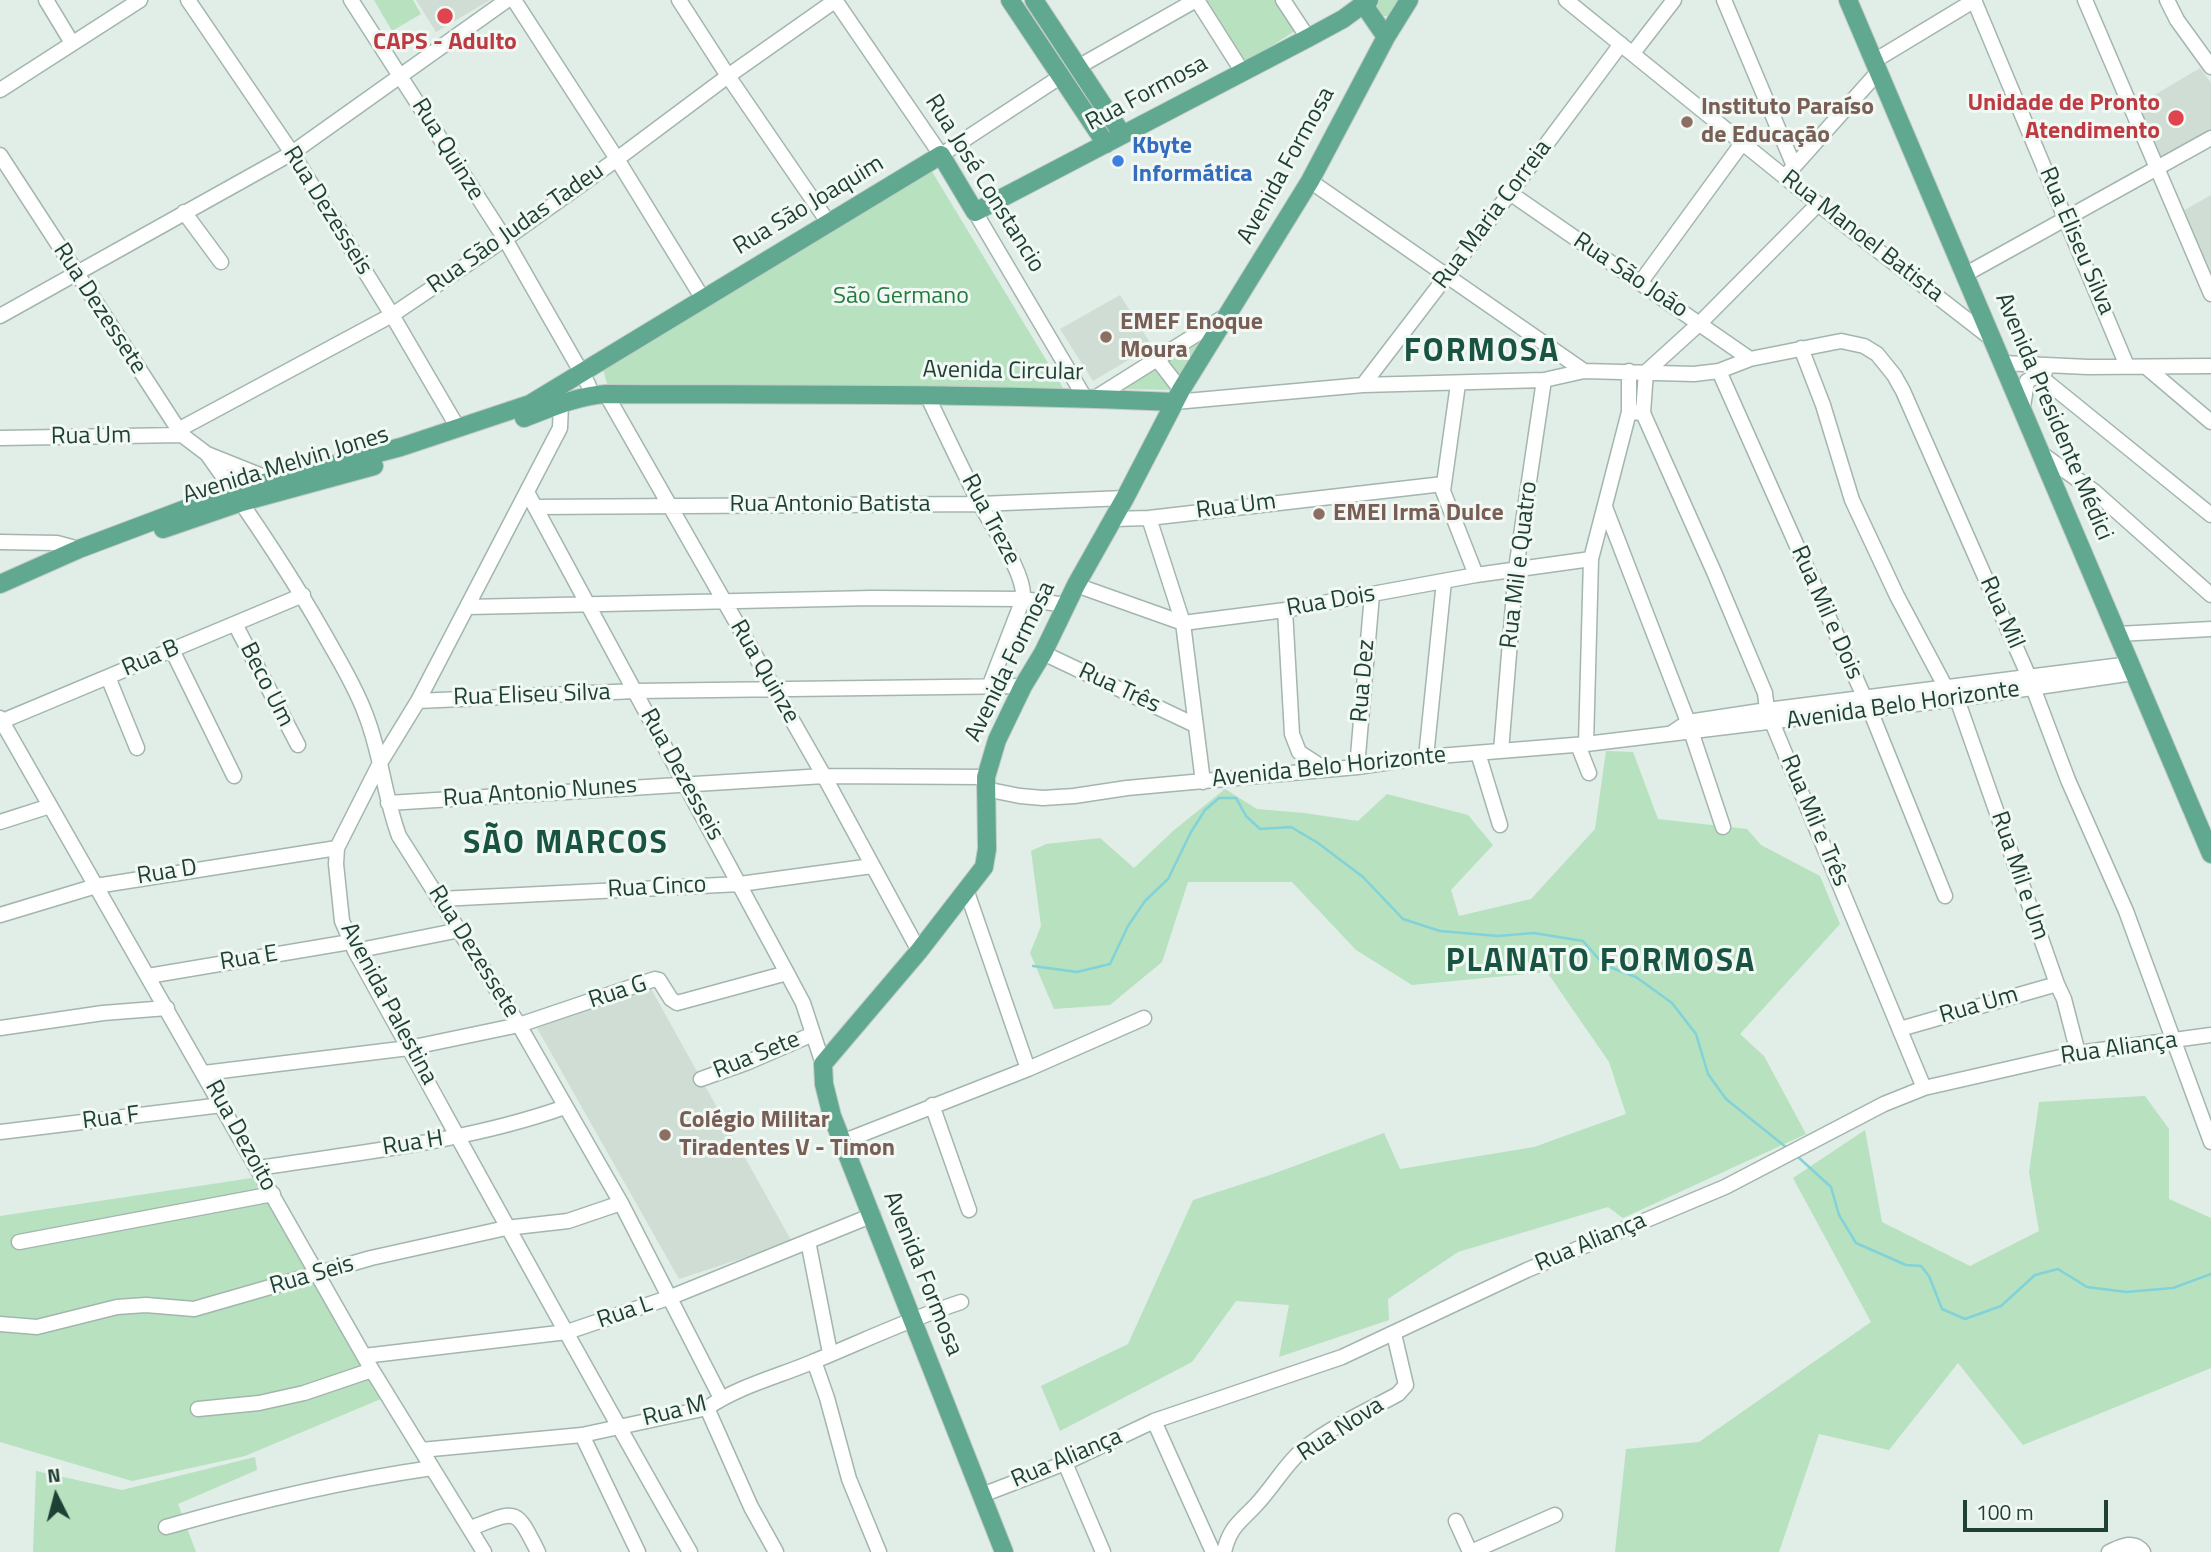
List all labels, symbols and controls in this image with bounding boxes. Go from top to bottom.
marker: CAPS - Adulto [435,6,455,26]
place label: CAPS - Adulto [373,29,517,57]
street label: Rua Formosa [1081,50,1213,138]
street label: Avenida Formosa [1232,83,1342,249]
street label: Rua José Constancio [918,90,1050,278]
place label: Unidade de Pronto Atendimento [1968,90,2160,146]
street label: Rua Quinze [404,94,490,206]
place label: Instituto Paraíso de Educação [1701,94,1874,150]
marker: Unidade de Pronto Atendimento [2166,108,2186,128]
marker: Instituto Paraíso de Educação [1679,114,1695,130]
place label: Kbyte Informática [1132,133,1253,189]
street label: Rua Maria Correia [1428,135,1558,295]
street label: Rua Dezesseis [276,141,378,281]
street label: Rua São Joaquim [729,150,889,262]
marker: Kbyte Informática [1110,153,1126,169]
street label: Rua São Judas Tadeu [422,157,610,301]
street label: Rua Eliseu Silva [2032,163,2120,319]
street label: Rua Manoel Batista [1775,165,1949,309]
street label: Rua São João [1567,227,1693,325]
street label: Rua Dezessete [46,238,152,380]
park label: São Germano [833,283,969,311]
street label: Avenida Presidente Médici [1988,289,2118,545]
place label: EMEF Enoque Moura [1120,309,1263,365]
marker: EMEF Enoque Moura [1098,329,1114,345]
district label: FORMOSA [1405,334,1559,372]
street label: Avenida Circular [922,356,1084,388]
street label: Avenida Melvin Jones [180,421,392,511]
street label: Rua Um [51,422,131,452]
street label: Rua Treze [954,470,1026,570]
street label: Rua Mil e Quatro [1495,480,1545,650]
street label: Rua Um [1194,488,1278,526]
street label: Rua Antonio Batista [729,491,931,519]
place label: EMEI Irmã Dulce [1333,500,1504,528]
marker: EMEI Irmã Dulce [1311,506,1327,522]
street label: Rua Mil e Dois [1784,542,1868,684]
street label: Rua Mil [1972,573,2030,653]
street label: Avenida Formosa [960,577,1062,747]
street label: Rua Dois [1285,580,1377,624]
street label: Rua Quinze [723,615,805,729]
street label: Rua B [118,634,184,684]
street label: Beco Um [233,638,299,732]
street label: Rua Dez [1346,638,1382,724]
street label: Rua Três [1074,658,1164,720]
street label: Avenida Belo Horizonte [1785,675,2021,737]
street label: Rua Eliseu Silva [453,679,611,713]
street label: Rua Dezesseis [633,704,729,846]
street label: Avenida Belo Horizonte [1211,741,1447,795]
street label: Rua Mil e Três [1773,751,1855,891]
street label: Rua Antonio Nunes [442,772,638,814]
street label: Rua Mil e Um [1984,808,2054,944]
district label: SÃO MARCOS [464,826,668,864]
street label: Rua D [135,854,199,892]
street label: Rua Cinco [607,871,707,905]
street label: Rua Dezessete [421,881,525,1023]
street label: Avenida Palestina [333,918,443,1090]
street label: Rua E [218,940,280,978]
district label: PLANATO FORMOSA [1448,944,1754,982]
street label: Rua G [585,970,651,1016]
street label: Rua Um [1936,981,2022,1031]
street label: Rua Sete [710,1026,804,1086]
street label: Rua Aliança [2059,1027,2179,1071]
street label: Rua Dezoito [198,1076,282,1196]
street label: Rua F [81,1101,141,1137]
place label: Colégio Militar Tiradentes V - Timon [679,1107,895,1163]
street label: Rua H [381,1125,445,1163]
marker: Colégio Militar Tiradentes V - Timon [657,1127,673,1143]
street label: Avenida Formosa [876,1188,968,1360]
street label: Rua Aliança [1531,1207,1651,1279]
street label: Rua Seis [267,1250,357,1302]
street label: Rua L [594,1290,656,1336]
street label: Rua M [640,1390,710,1434]
street label: Rua Nova [1293,1392,1389,1468]
street label: Rua Aliança [1007,1423,1127,1495]
text: N [46,1460,62,1490]
north arrow [21,1461,91,1531]
scale bar [1966,1486,2111,1530]
text: 100 m [1976,1496,2033,1528]

